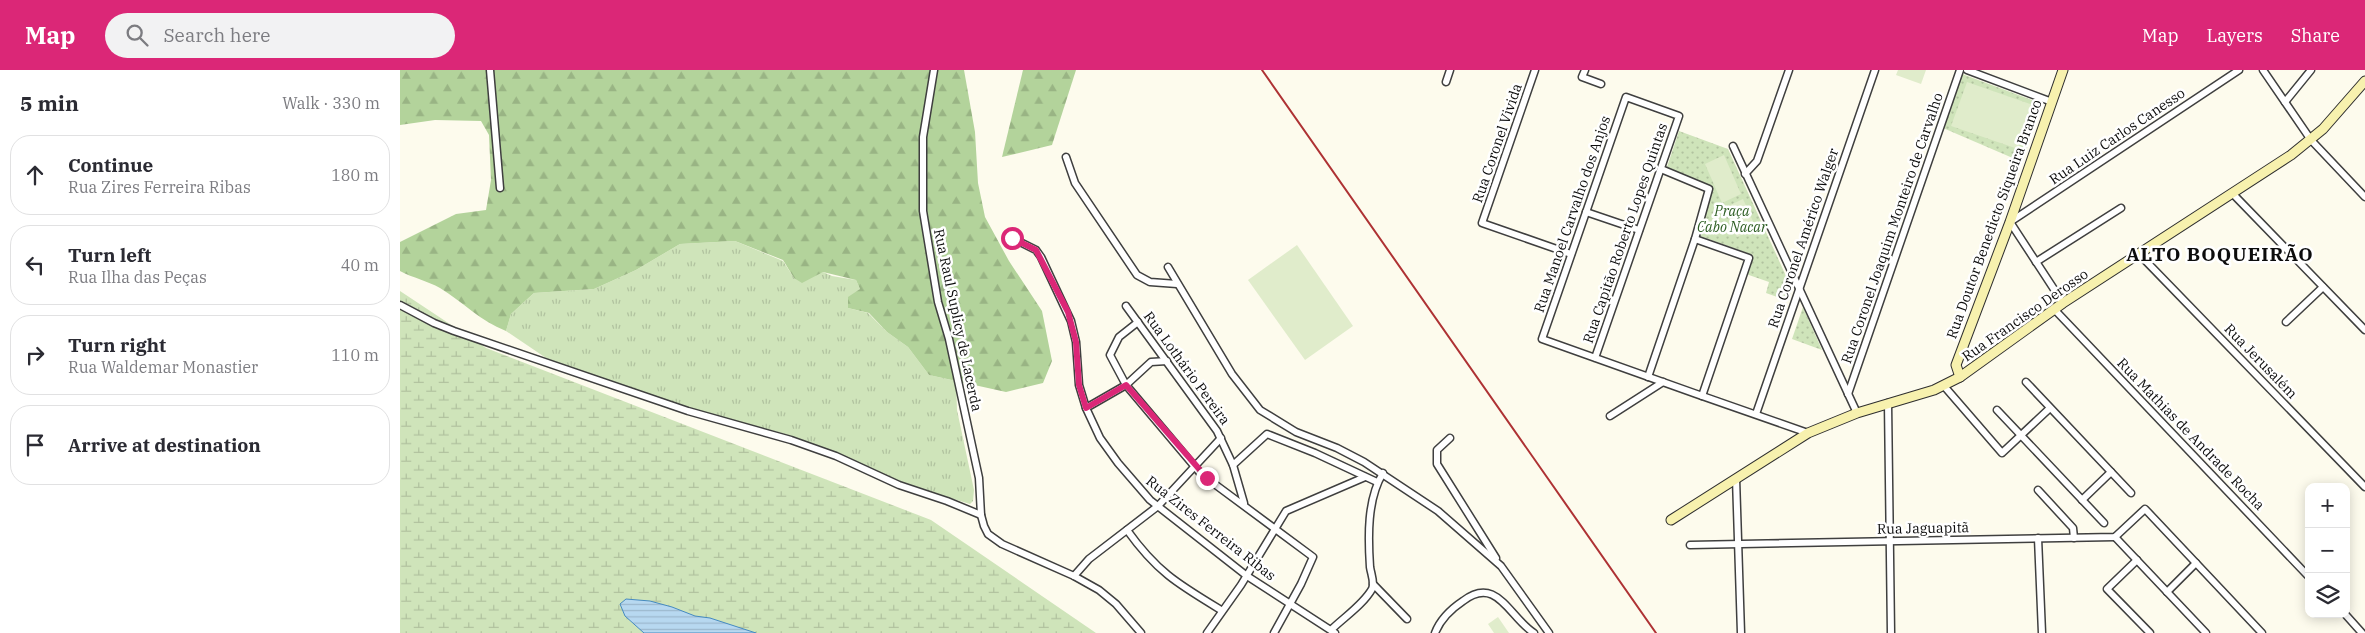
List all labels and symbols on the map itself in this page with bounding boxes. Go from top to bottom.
street label: Rua Coronel Vivida [1468,81,1526,205]
street label: Rua Luiz Carlos Canesso [2046,84,2188,188]
street label: Rua Coronel Joaquim Monteiro de Carvalho [1837,90,1947,366]
street label: Rua Doutor Benedicto Siqueira Branco [1942,97,2046,341]
street label: Rua Manoel Carvalho dos Anjos [1530,113,1614,315]
street label: Rua Capitão Roberto Lopes Quintas [1579,120,1671,345]
street label: Rua Coronel Américo Walger [1764,145,1843,330]
park label: Praça Cabo Nacar [1697,202,1768,236]
street label: Rua Raul Suplicy de Lacerda [930,227,986,413]
route start [1001,227,1024,250]
district label: ALTO BOQUEIRÃO [2126,242,2314,266]
street label: Rua Francisco Derosso [1958,265,2092,365]
street label: Rua Lothário Pereira [1140,308,1234,429]
street label: Rua Jerusalém [2221,320,2301,402]
street label: Rua Mathias de Andrade Rocha [2113,354,2269,514]
route end [1196,467,1219,490]
street label: Rua Zires Ferreira Ribas [1142,472,1280,584]
street label: Rua Jaguapitã [1877,518,1970,538]

